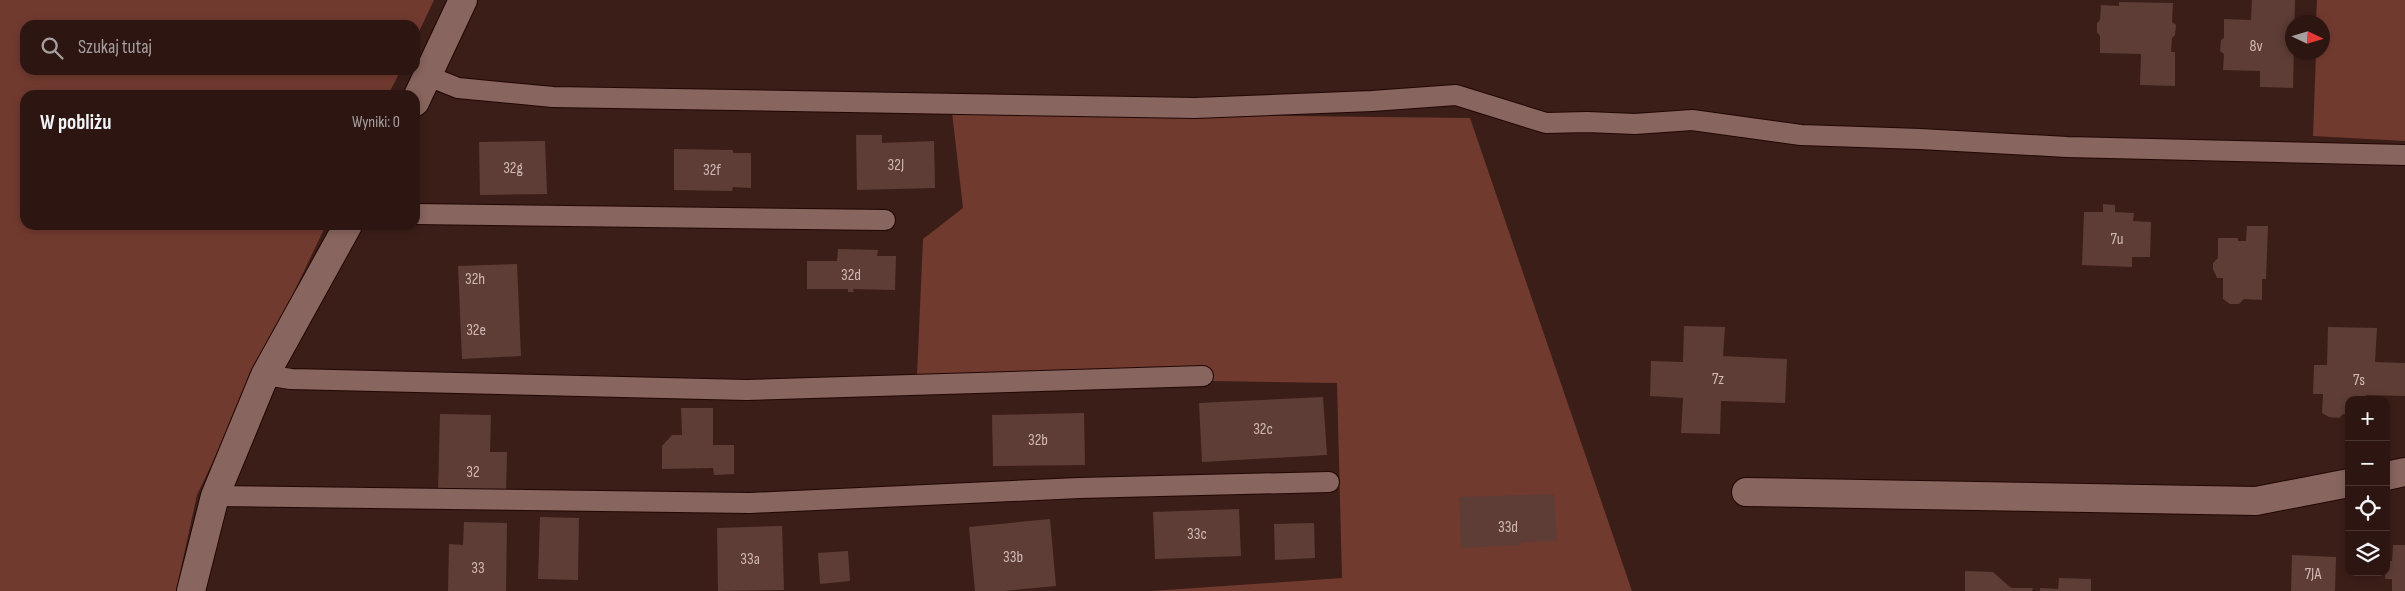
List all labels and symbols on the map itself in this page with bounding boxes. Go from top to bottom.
north arrow [2285,15,2330,60]
house number: 8v [2249,37,2263,56]
house number: 32J [888,156,904,175]
house number: 32g [503,159,523,178]
house number: 32f [703,161,721,180]
house number: 7u [2110,230,2124,249]
house number: 32d [841,266,861,285]
house number: 32h [465,270,485,289]
house number: 32e [466,321,486,340]
house number: 7z [1712,370,1724,389]
house number: 7s [2353,371,2365,390]
house number: 32c [1253,420,1273,439]
house number: 32b [1028,431,1048,450]
house number: 32 [466,463,480,482]
house number: 33d [1498,518,1518,537]
house number: 33c [1187,525,1207,544]
house number: 33b [1003,548,1023,567]
house number: 33a [740,550,760,569]
house number: 33 [471,559,485,578]
house number: 7JA [2305,565,2321,584]

